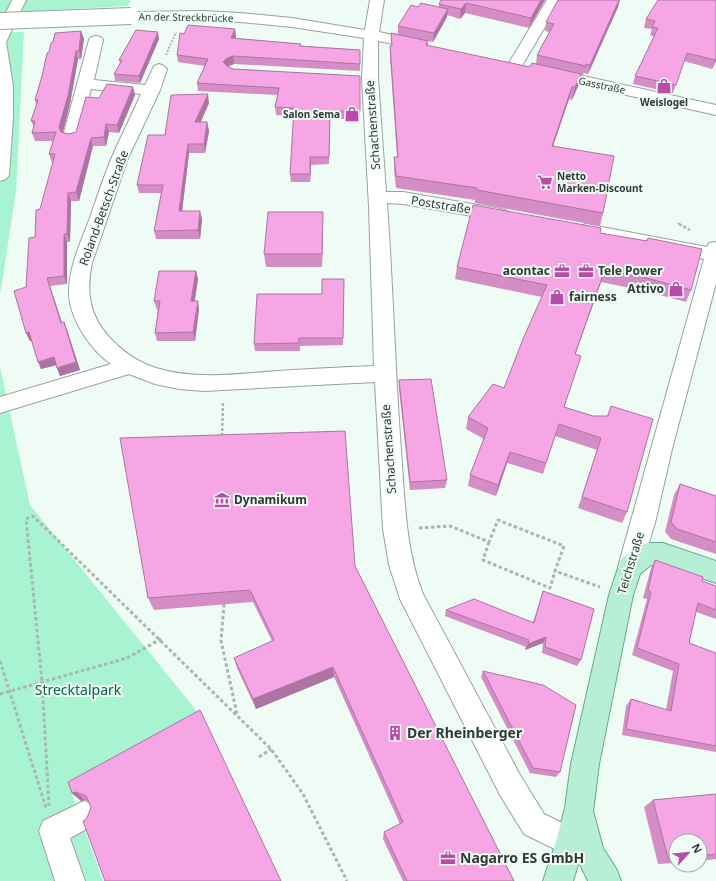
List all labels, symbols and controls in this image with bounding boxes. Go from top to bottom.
street label: An der Streckbrücke [139,9,234,25]
street label: Gasstraße [577,73,627,97]
shop icon: Weislogel [655,77,673,95]
street label: Schachenstraße [361,79,384,170]
place label: Weislogel [640,95,688,109]
shop icon: Salon Sema [343,105,361,123]
place label: Salon Sema [283,107,340,121]
street label: Roland-Betsch-Straße [75,148,132,268]
place label: Netto Marken-Discount [557,169,643,195]
supermarket icon: Netto Marken-Discount [536,173,554,191]
street label: Poststraße [410,191,472,218]
place label: acontac [503,262,550,279]
office icon: acontac [553,262,571,280]
office icon: Tele Power [577,262,595,280]
place label: Tele Power [598,262,663,279]
place label: Attivo [627,280,664,297]
shop icon: Attivo [667,280,685,298]
shop icon: fairness [548,288,566,306]
place label: fairness [569,288,617,305]
street label: Schachenstraße [377,403,400,494]
museum icon: Dynamikum [213,491,231,509]
place label: Dynamikum [234,491,307,508]
street label: Teichstraße [613,529,648,596]
park label: Strecktalpark [35,680,122,699]
place label: Der Rheinberger [407,723,523,742]
building icon: Der Rheinberger [386,724,404,742]
north arrow [668,833,708,873]
text: N [689,841,706,856]
place label: Nagarro ES GmbH [460,848,584,867]
office icon: Nagarro ES GmbH [439,849,457,867]

